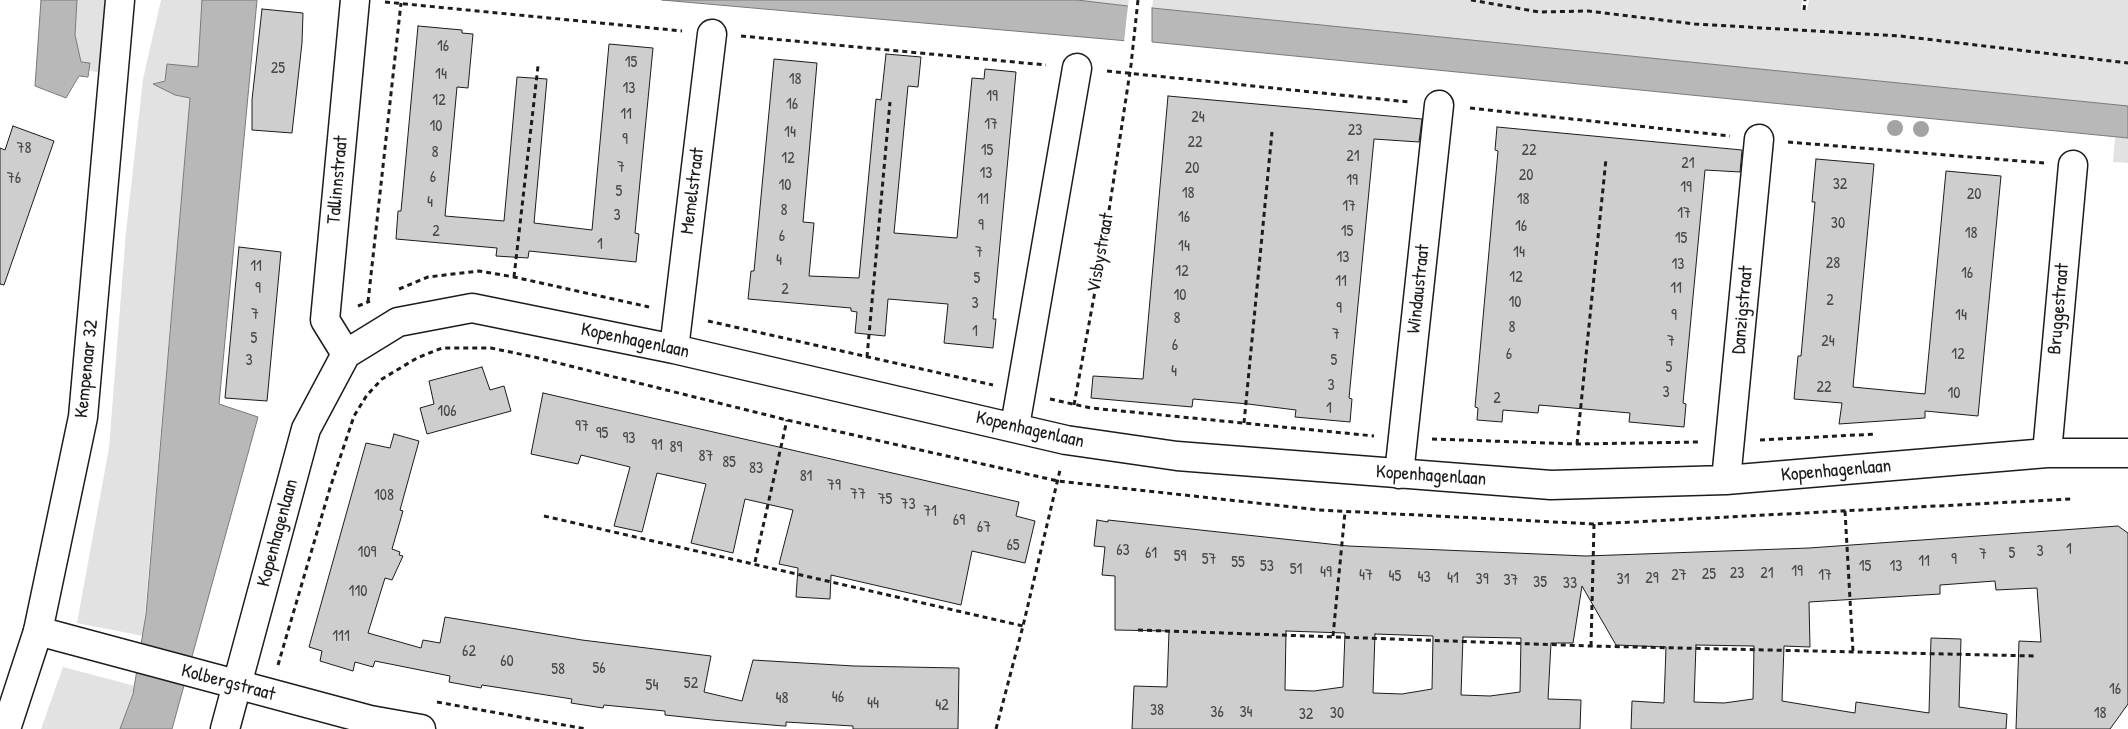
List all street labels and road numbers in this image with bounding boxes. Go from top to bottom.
street label: Tallinnstraat [323,135,353,225]
street label: Memelstraat [676,146,710,236]
street label: Visbystraat [1083,211,1119,295]
street label: Windaustraat [1403,243,1435,335]
street label: Bruggestraat [2044,262,2074,356]
street label: Danzigstraat [1728,265,1758,355]
street label: Kopenhagenlaan [579,318,691,364]
street label: Kempenaar 32 [71,319,103,419]
street label: Kopenhagenlaan [974,406,1086,454]
street label: Kopenhagenlaan [1780,455,1892,487]
street label: Kopenhagenlaan [1375,461,1487,491]
street label: Kopenhagenlaan [253,477,303,589]
street label: Kolbergstraat [178,660,278,706]

